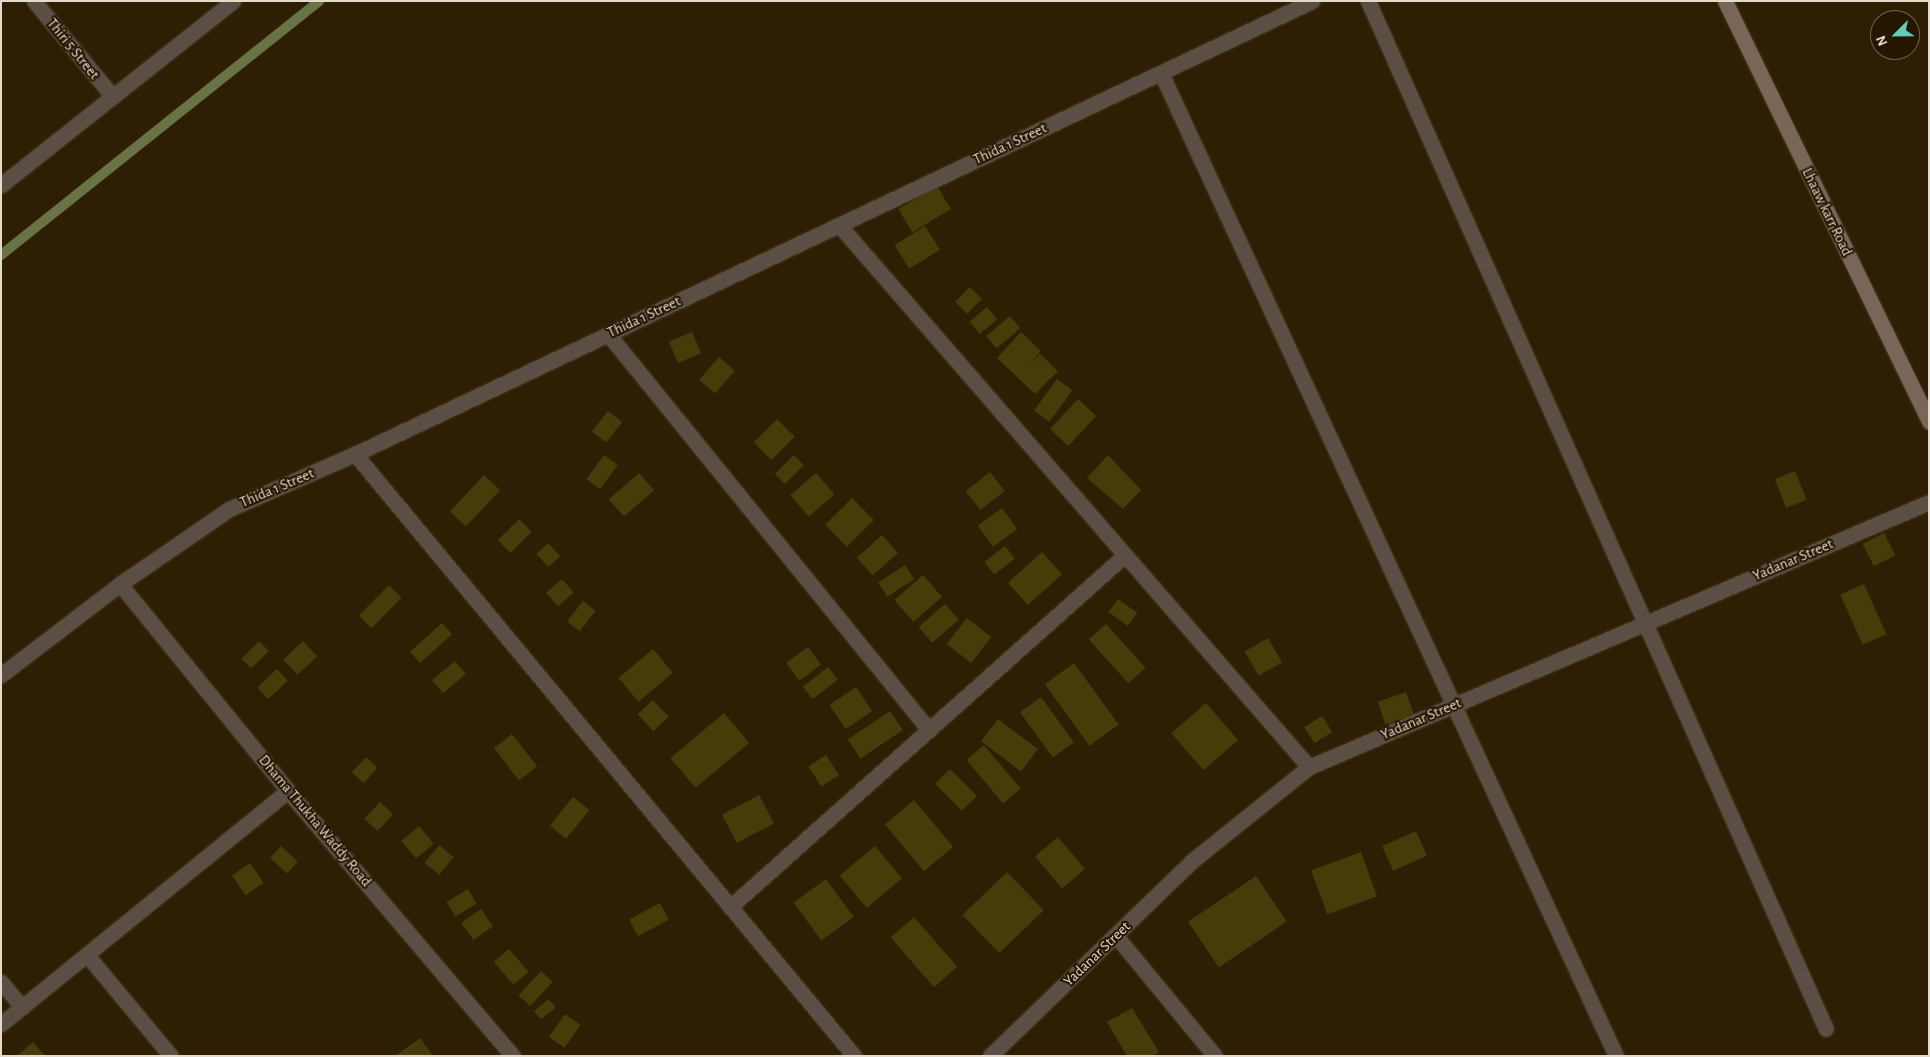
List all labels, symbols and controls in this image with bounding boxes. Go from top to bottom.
north arrow [1870,10,1920,60]
street label: Thiri 5 Street [43,15,103,83]
text: N [1874,33,1890,48]
street label: Thida 1 Street [971,119,1049,169]
street label: Lhaaw karr Road [1798,165,1856,259]
street label: Thida 1 Street [605,292,683,342]
street label: Thida 1 Street [237,464,317,512]
street label: Yadanar Street [1750,535,1836,585]
street label: Yadanar Street [1378,694,1464,744]
street label: Dhama Thukha Waddy Road [255,752,375,890]
street label: Yadanar Street [1060,918,1134,990]

